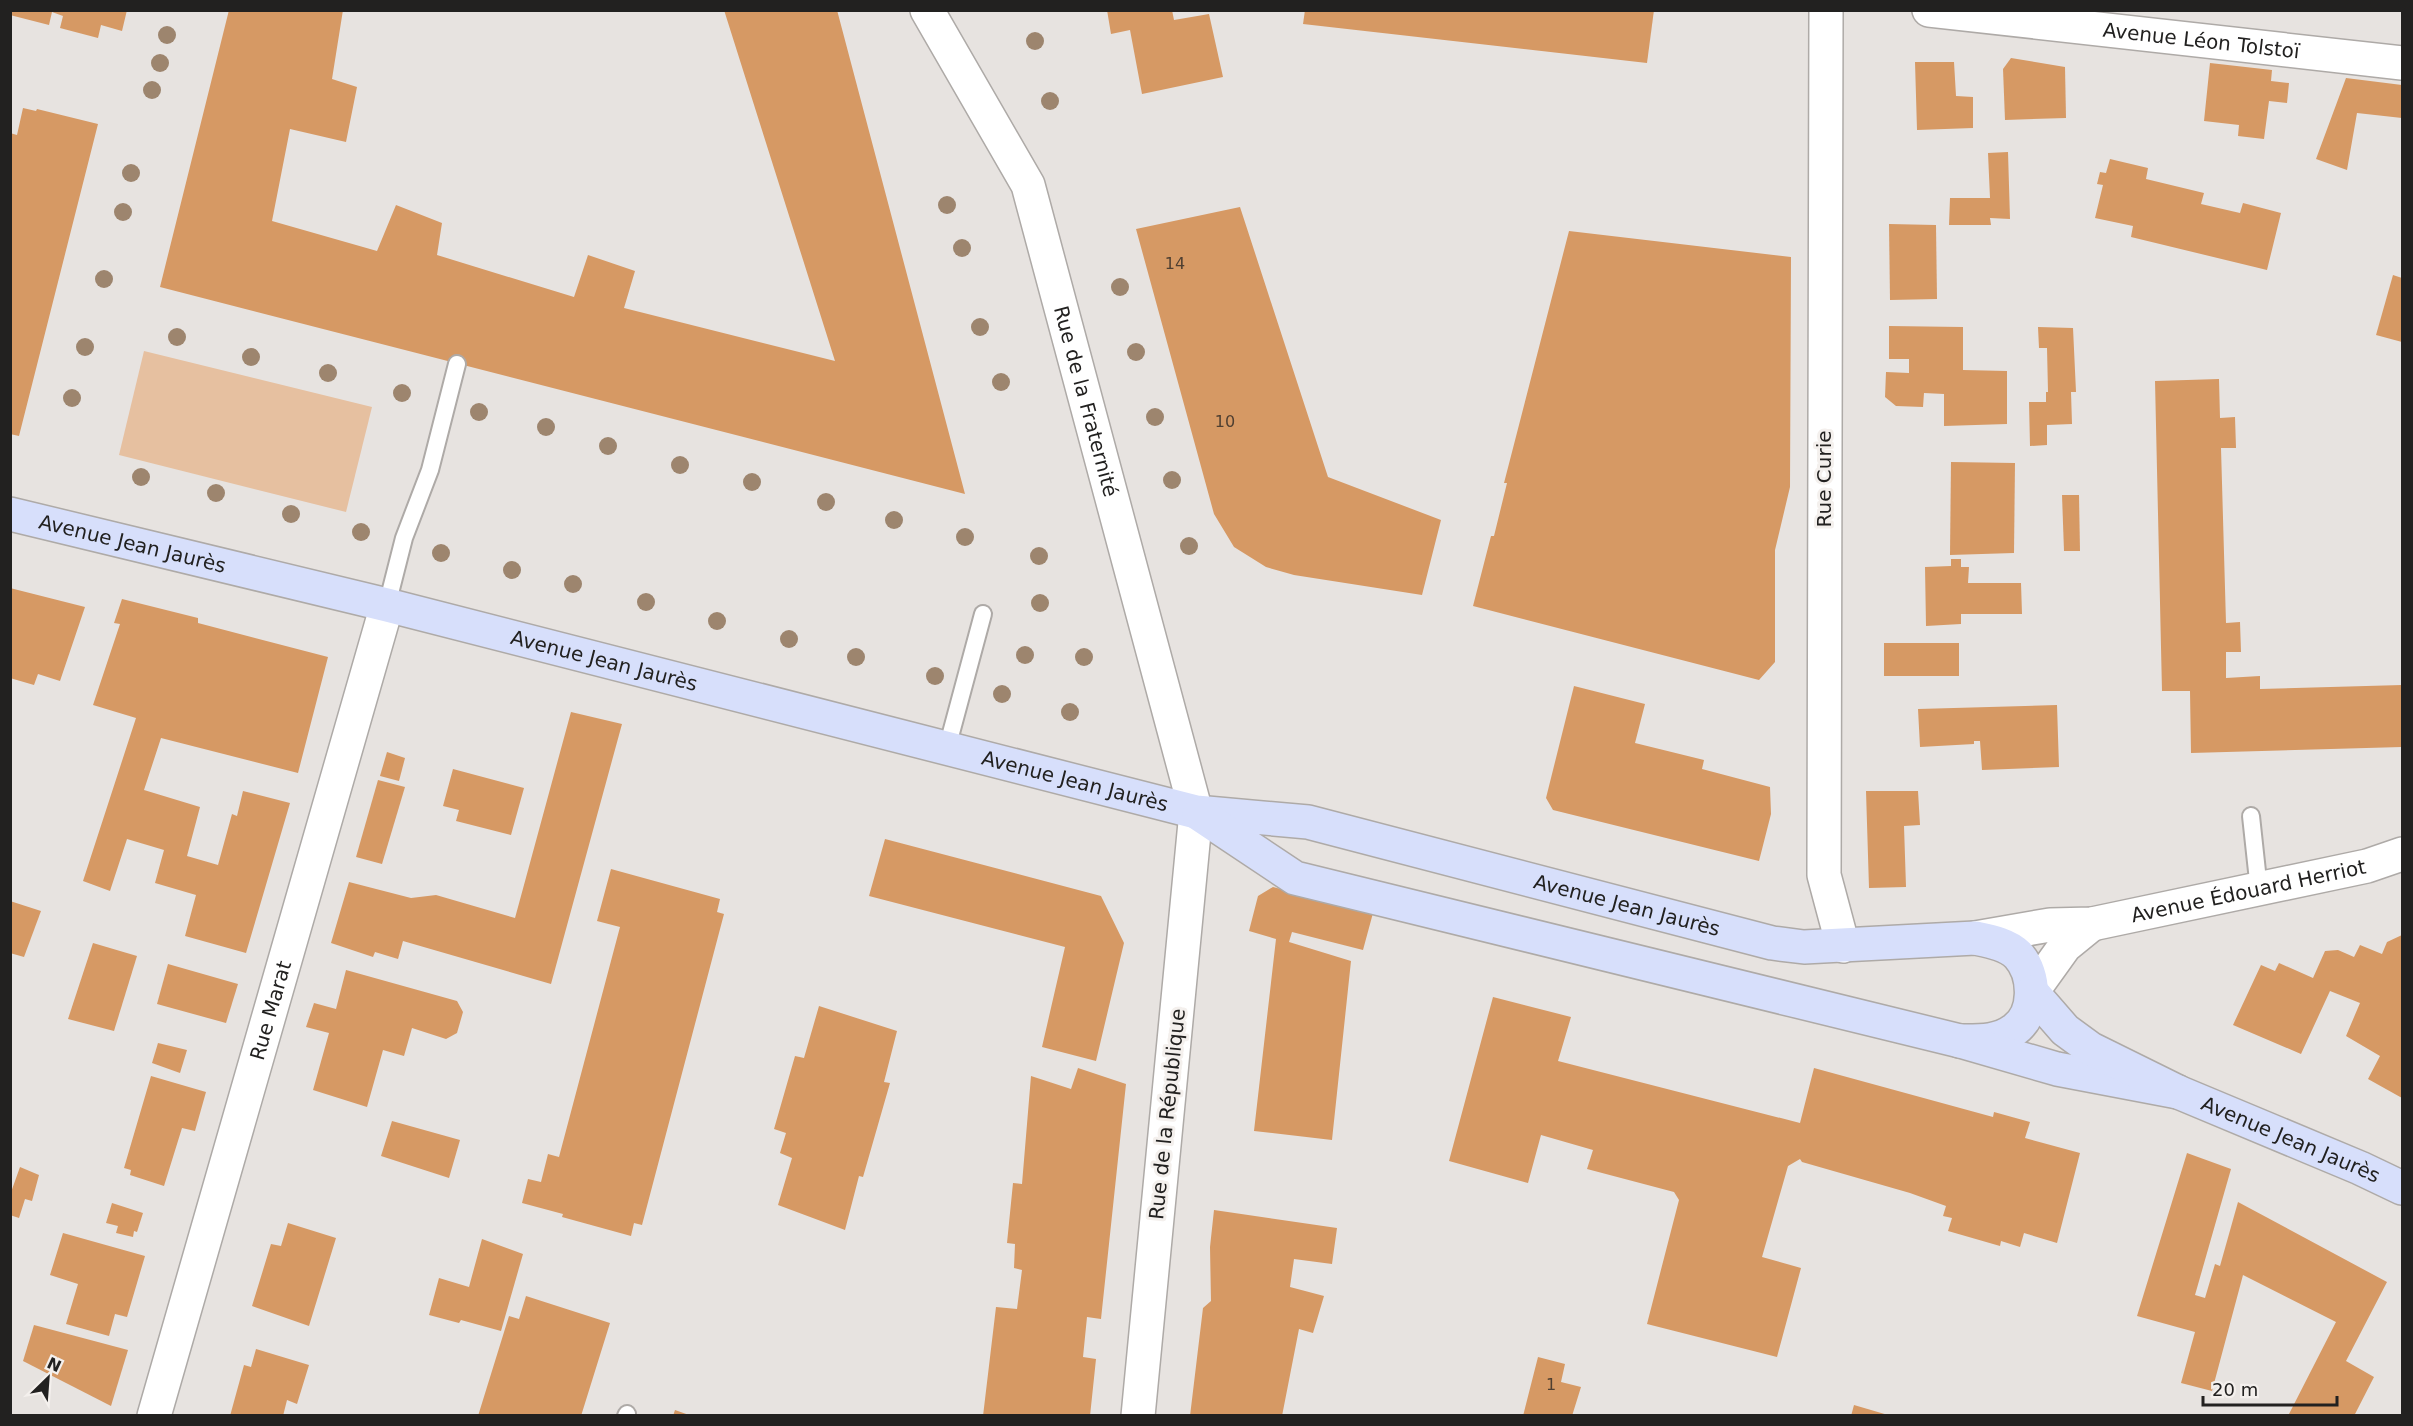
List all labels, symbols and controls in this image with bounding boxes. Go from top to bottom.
street label: Avenue Léon Tolstoï [2102,18,2301,64]
house number: 14 [1165,254,1185,273]
street label: Rue de la Fraternité [1049,303,1123,500]
house number: 10 [1215,412,1235,431]
street label: Rue Curie [1812,430,1836,528]
street label: Avenue Jean Jaurès [37,509,228,578]
street label: Avenue Jean Jaurès [508,625,700,696]
street label: Avenue Jean Jaurès [979,746,1171,816]
street label: Avenue Édouard Herriot [2129,855,2368,927]
street label: Avenue Jean Jaurès [1531,869,1723,941]
street label: Rue Marat [245,958,296,1063]
street label: Rue de la République [1144,1007,1190,1221]
street label: Avenue Jean Jaurès [2198,1091,2384,1188]
north arrow [18,1348,78,1408]
text: N [44,1353,64,1376]
scale bar [2203,1369,2336,1407]
house number: 1 [1546,1375,1556,1394]
text: 20 m [2212,1379,2258,1400]

